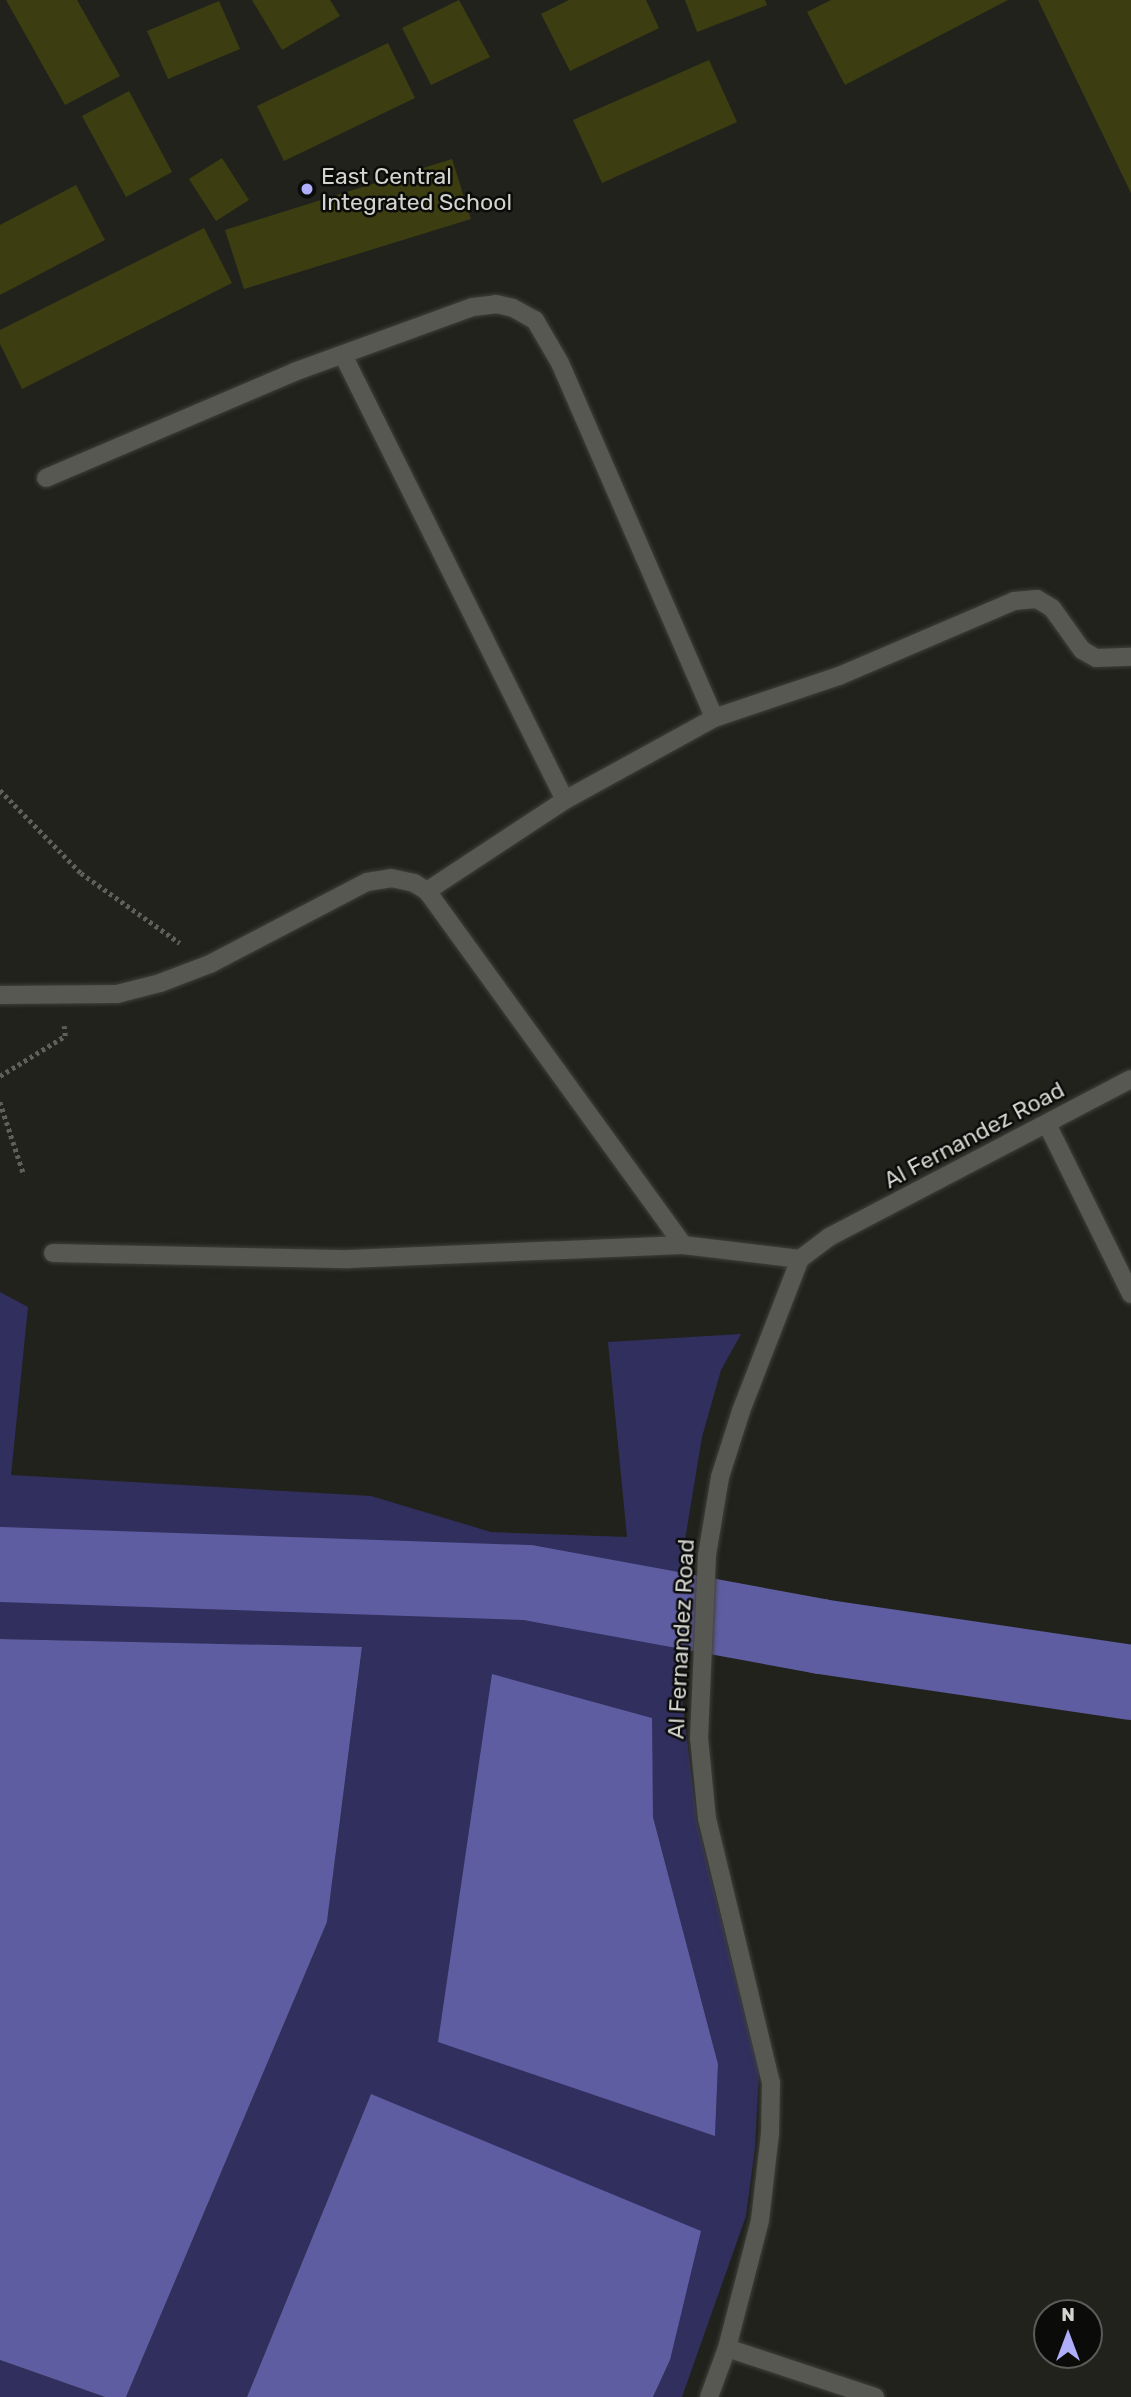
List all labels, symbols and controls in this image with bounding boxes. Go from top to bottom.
place label: East Central Integrated School [321,162,512,216]
marker: East Central Integrated School [299,181,315,197]
street label: Al Fernandez Road [879,1076,1069,1194]
street label: Al Fernandez Road [662,1538,700,1740]
north arrow [1033,2299,1103,2369]
text: N [1061,2303,1075,2326]

